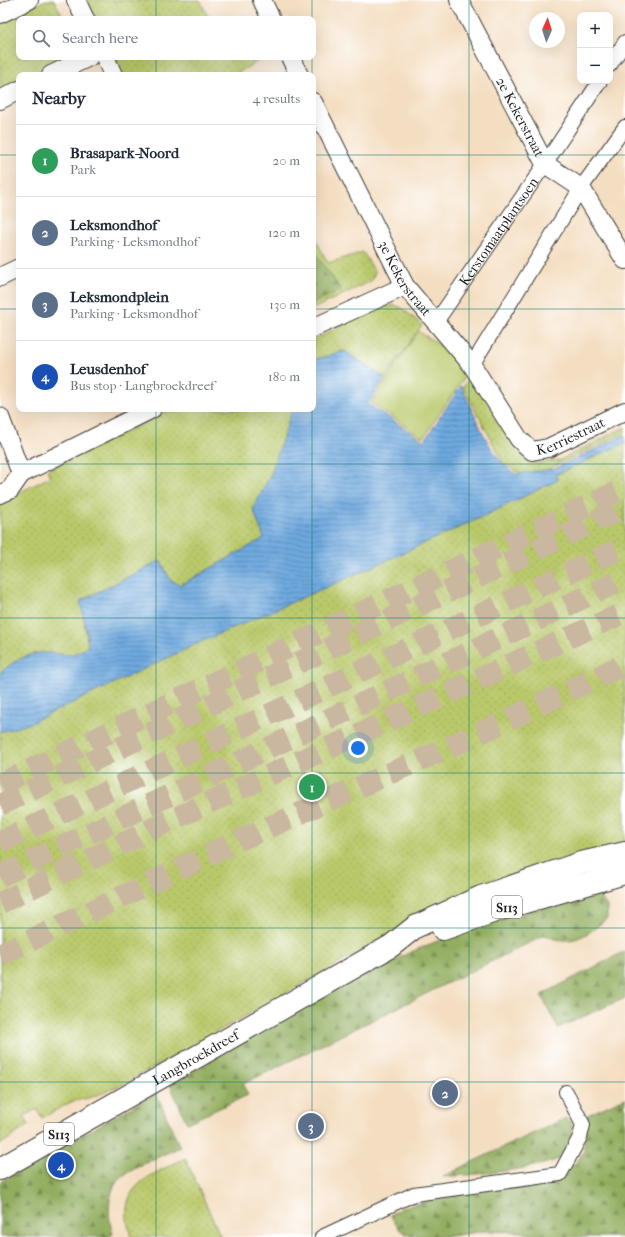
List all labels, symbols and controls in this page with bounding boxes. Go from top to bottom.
north arrow [529,12,565,48]
map controls [577,12,613,84]
button: + [577,12,613,48]
search box [16,16,316,60]
icon: search [30,27,52,49]
text: Search here [62,29,138,47]
button: − [577,48,613,84]
street label: 2e Kekerstraat [492,74,548,160]
text: Nearby [32,88,86,108]
text: 4 results [253,91,300,106]
text: Brasapark-Noord [70,144,179,162]
text: 1 [43,153,47,168]
text: 20 m [273,153,300,168]
text: Park [70,162,96,177]
street label: Kerstomaatplantsoen [455,174,542,289]
text: Leksmondhof [70,216,157,234]
text: 2 [42,225,48,240]
text: 120 m [268,225,300,240]
text: Parking · Leksmondhof [70,234,198,249]
street label: 3e Kekerstraat [375,237,435,319]
text: Leksmondplein [70,288,169,306]
text: 3 [42,297,48,312]
text: 130 m [269,297,300,312]
text: Parking · Leksmondhof [70,306,198,321]
text: Leusdenhof [70,360,146,378]
text: 4 [41,369,49,384]
text: 180 m [268,369,300,384]
text: Bus stop · Langbroekdreef [70,378,214,393]
street label: Kerriestraat [535,413,608,459]
your location [348,738,368,758]
pin: 1 [299,772,325,802]
road number: S113 [492,896,522,918]
street label: Langbroekdreef [149,1025,245,1089]
pin: 2 [432,1078,458,1108]
pin: 3 [298,1111,324,1141]
road number: S113 [44,1123,74,1145]
pin: 4 [48,1150,74,1180]

